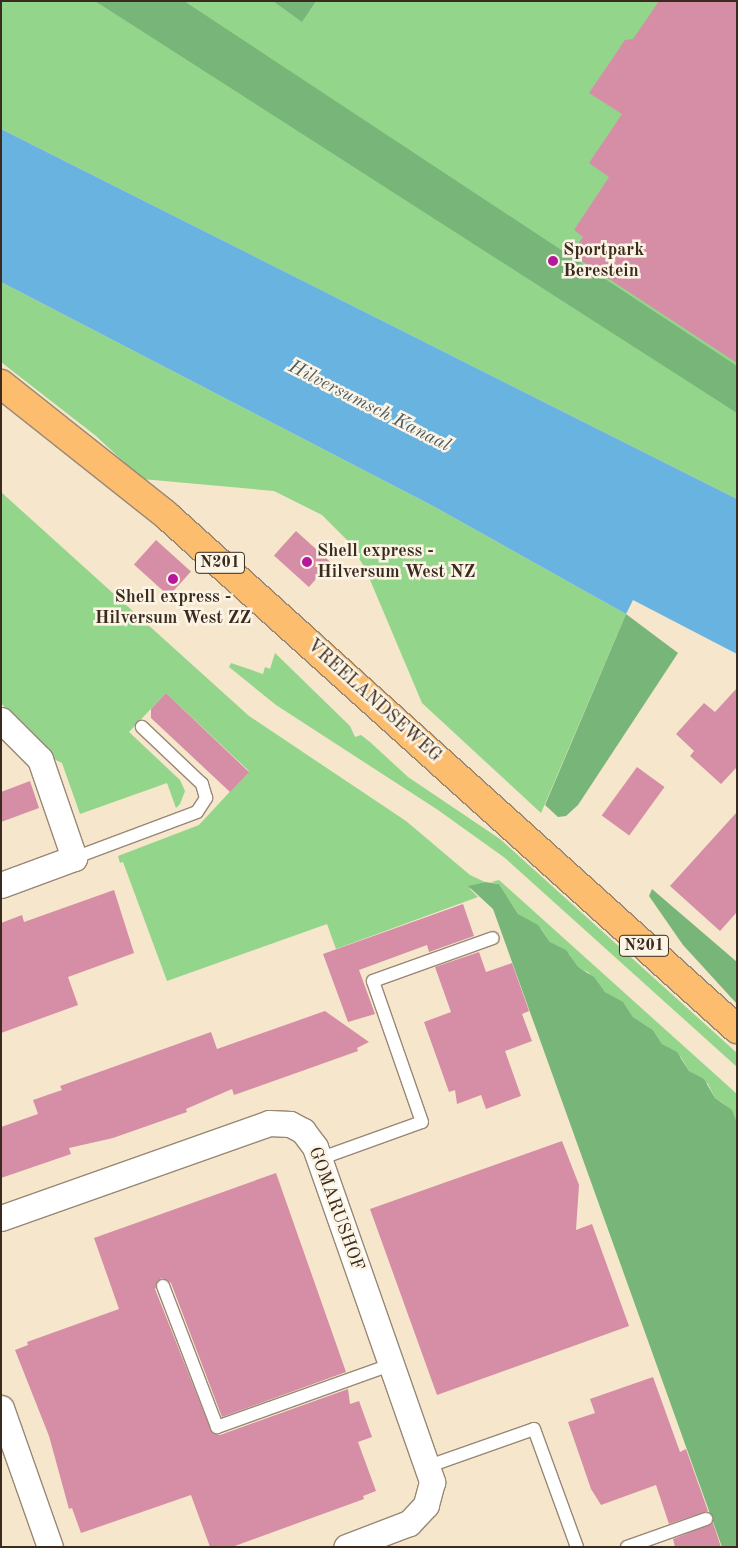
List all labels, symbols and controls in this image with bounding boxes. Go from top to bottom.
place label: Sportpark Berestein [563,240,644,282]
marker: Sportpark Berestein [547,255,559,267]
water label: Hilversumsch Kanaal [284,356,454,458]
place label: Shell express - Hilversum West NZ [317,541,476,584]
road number: N201 [194,550,246,576]
marker: Shell express - Hilversum West NZ [301,556,313,568]
marker: Shell express - Hilversum West ZZ [167,573,179,585]
place label: Shell express - Hilversum West ZZ [95,587,251,630]
street label: VREELANDSEWEG [302,635,446,767]
road number: N201 [618,932,670,959]
street label: GOMARUSHOF [303,1144,369,1274]

